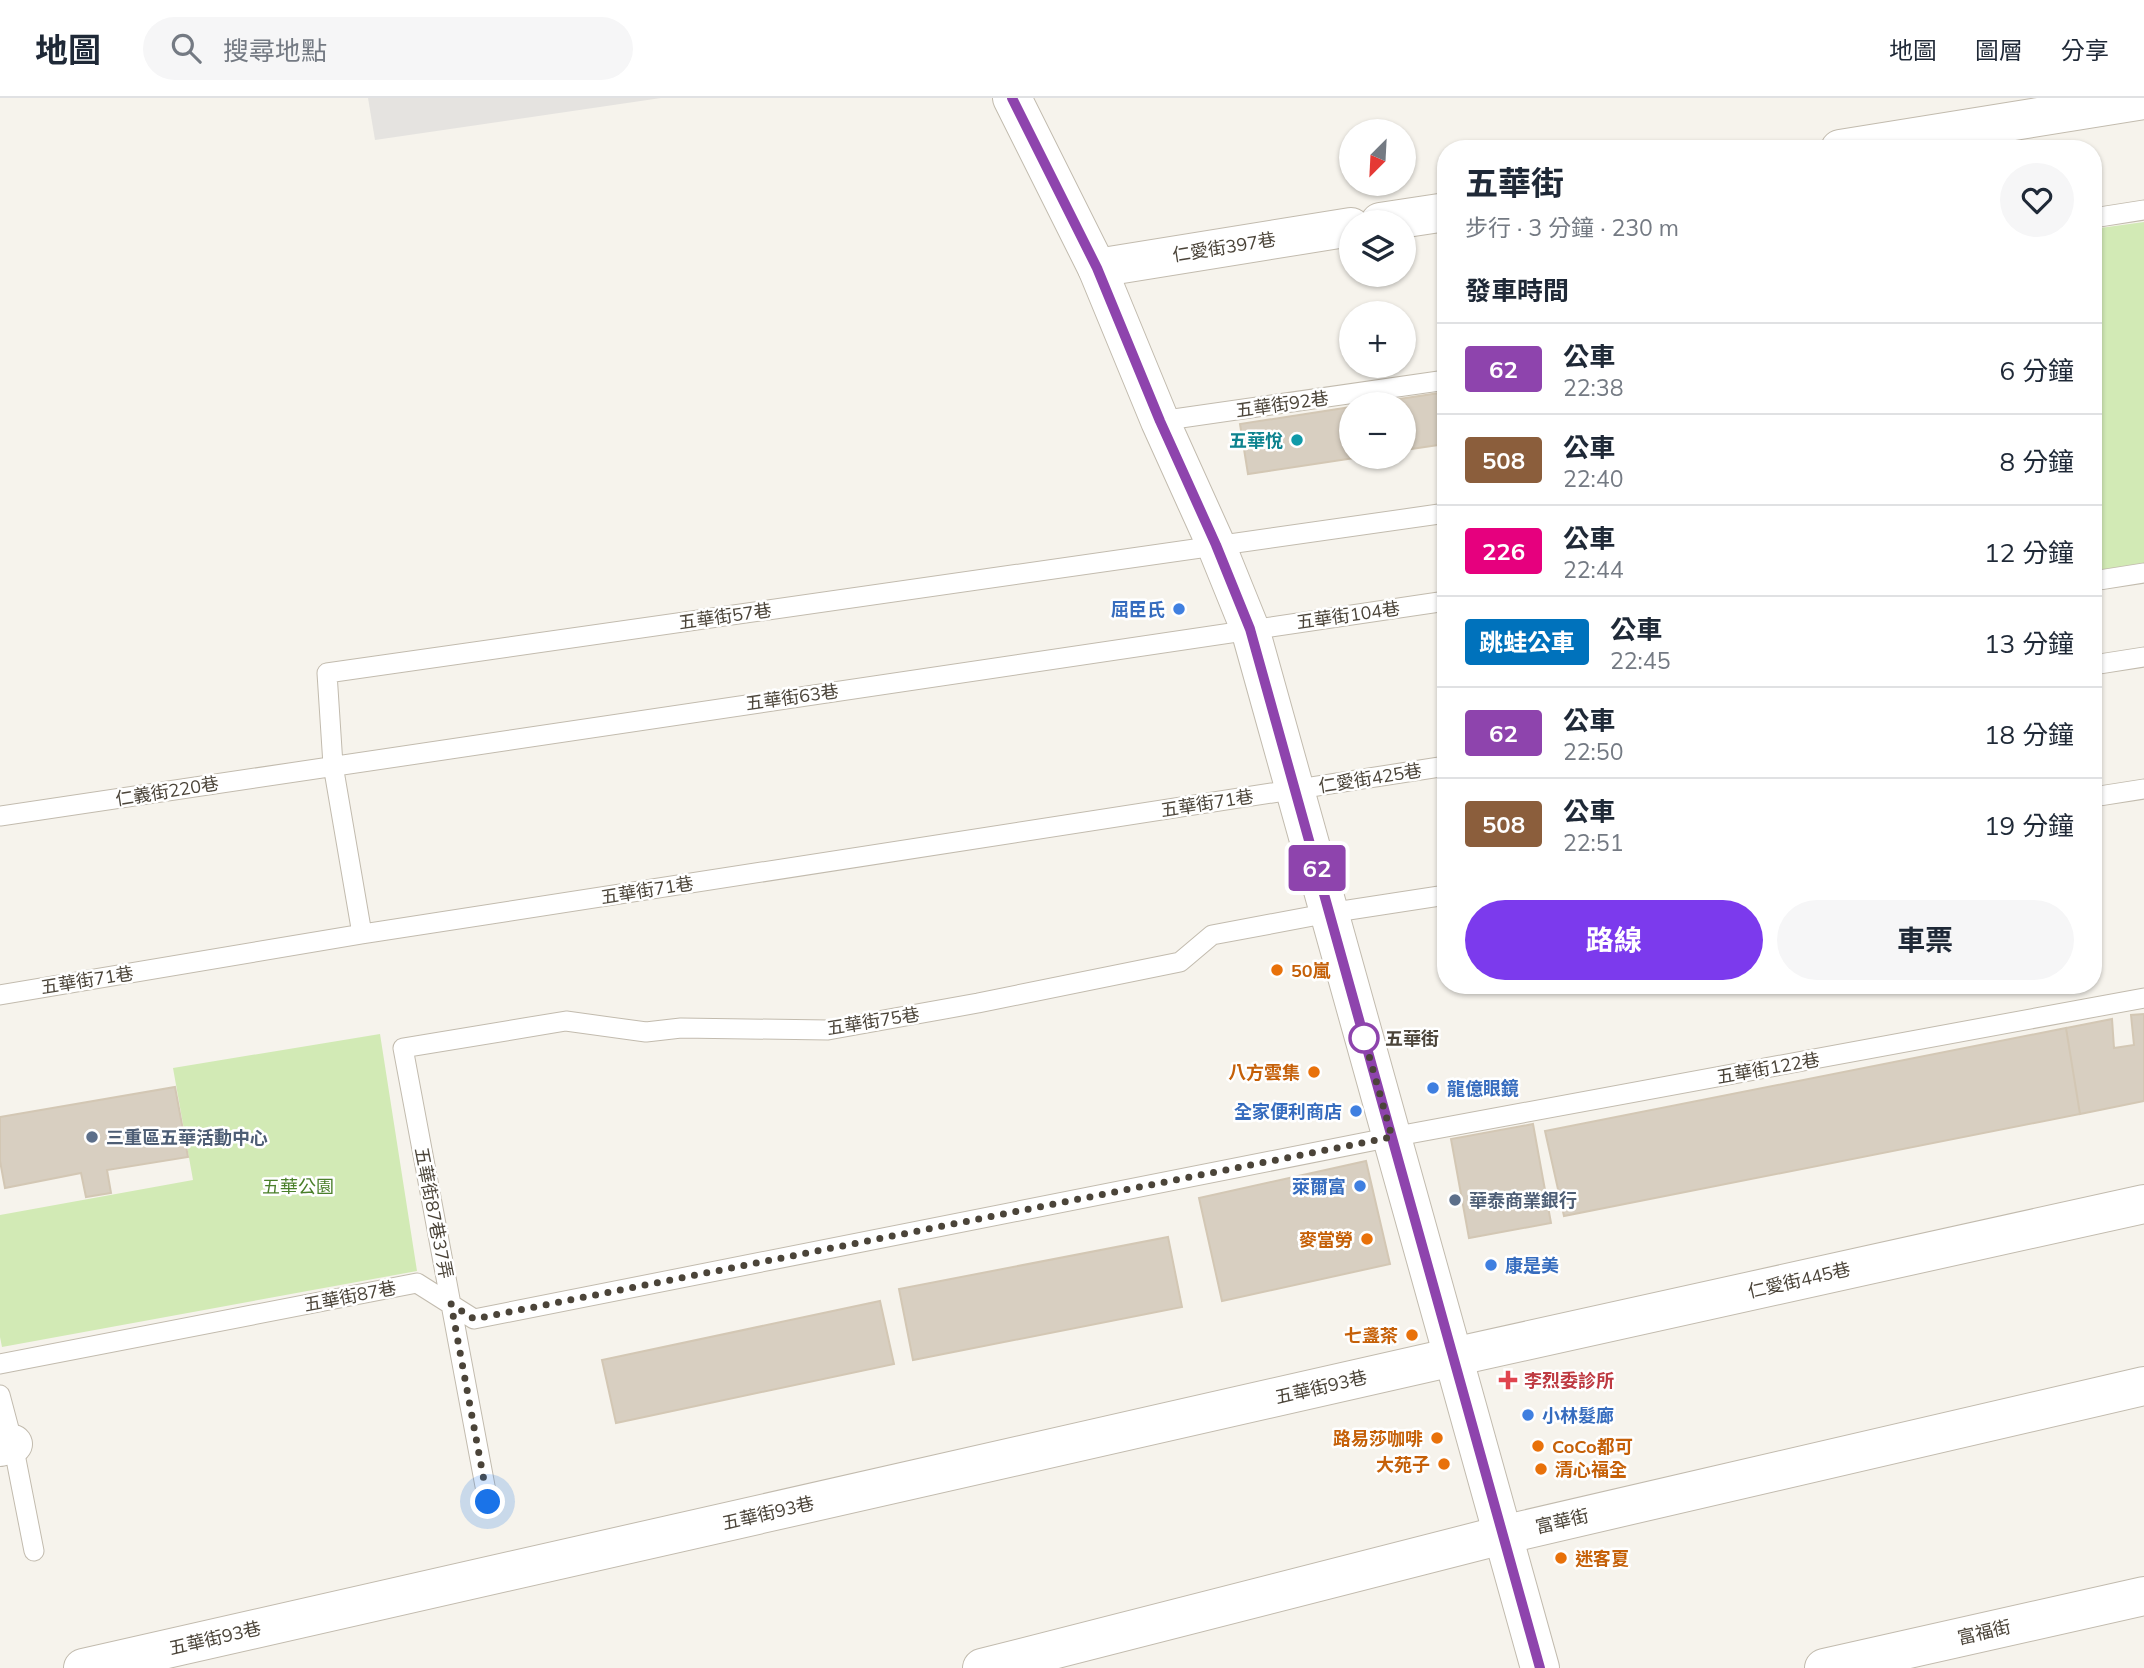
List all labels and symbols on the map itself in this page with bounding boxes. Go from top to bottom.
north arrow [1339,119,1416,196]
street label: 仁愛街397巷 [1171,227,1277,267]
street label: 五華街92巷 [1234,386,1330,422]
place label: 五華悅 [1229,429,1283,452]
marker: 五華悅 [1289,432,1305,448]
street label: 五華街104巷 [1295,596,1401,634]
street label: 五華街57巷 [677,598,773,634]
place label: 屈臣氏 [1111,598,1165,621]
marker: 屈臣氏 [1171,601,1187,617]
street label: 五華街63巷 [744,679,840,715]
street label: 仁愛街425巷 [1317,758,1423,798]
street label: 仁義街220巷 [114,771,220,811]
street label: 五華街71巷 [1159,784,1255,822]
line badge: 62 [1286,845,1348,891]
street label: 五華街71巷 [599,871,695,909]
place label: 50嵐 [1291,959,1331,982]
street label: 五華街71巷 [39,961,135,999]
marker: 50嵐 [1269,962,1285,978]
street label: 五華街75巷 [825,1002,921,1040]
marker: 五華街 [1349,1023,1379,1053]
place label: 五華街 [1385,1027,1439,1050]
street label: 五華街122巷 [1715,1048,1821,1088]
place label: 八方雲集 [1228,1061,1300,1084]
marker: 八方雲集 [1306,1064,1322,1080]
place label: 龍億眼鏡 [1447,1077,1519,1100]
marker: 龍億眼鏡 [1425,1080,1441,1096]
place label: 全家便利商店 [1234,1100,1342,1123]
marker: 全家便利商店 [1348,1103,1364,1119]
place label: 三重區五華活動中心 [106,1126,268,1149]
marker: 三重區五華活動中心 [84,1129,100,1145]
street label: 五華街87巷37弄 [410,1145,458,1281]
park label: 五華公園 [262,1175,334,1198]
place label: 萊爾富 [1292,1175,1346,1198]
marker: 萊爾富 [1352,1178,1368,1194]
place label: 華泰商業銀行 [1469,1189,1577,1212]
marker: 華泰商業銀行 [1447,1192,1463,1208]
place label: 麥當勞 [1299,1228,1353,1251]
marker: 麥當勞 [1359,1231,1375,1247]
place label: 康是美 [1505,1254,1559,1277]
marker: 康是美 [1483,1257,1499,1273]
street label: 仁愛街445巷 [1746,1257,1852,1303]
street label: 五華街87巷 [302,1276,398,1316]
place label: 七盞茶 [1344,1324,1398,1347]
marker: 七盞茶 [1404,1327,1420,1343]
street label: 五華街93巷 [1273,1365,1369,1409]
place label: 李烈委診所 [1524,1369,1614,1392]
marker: 李烈委診所 [1498,1370,1518,1390]
place label: 小林髮廊 [1542,1404,1614,1427]
marker: 小林髮廊 [1520,1407,1536,1423]
place label: 路易莎咖啡 [1333,1427,1423,1450]
marker: 路易莎咖啡 [1429,1430,1445,1446]
place label: CoCo都可 [1552,1435,1633,1458]
marker: CoCo都可 [1530,1438,1546,1454]
place label: 大苑子 [1376,1453,1430,1476]
marker: 大苑子 [1436,1456,1452,1472]
place label: 清心福全 [1555,1458,1627,1481]
marker: 清心福全 [1533,1461,1549,1477]
your location [470,1484,505,1519]
street label: 五華街93巷 [720,1491,816,1535]
street label: 富華街 [1533,1504,1591,1538]
place label: 迷客夏 [1575,1547,1629,1570]
marker: 迷客夏 [1553,1550,1569,1566]
street label: 富福街 [1955,1615,2013,1649]
street label: 五華街93巷 [167,1616,263,1660]

